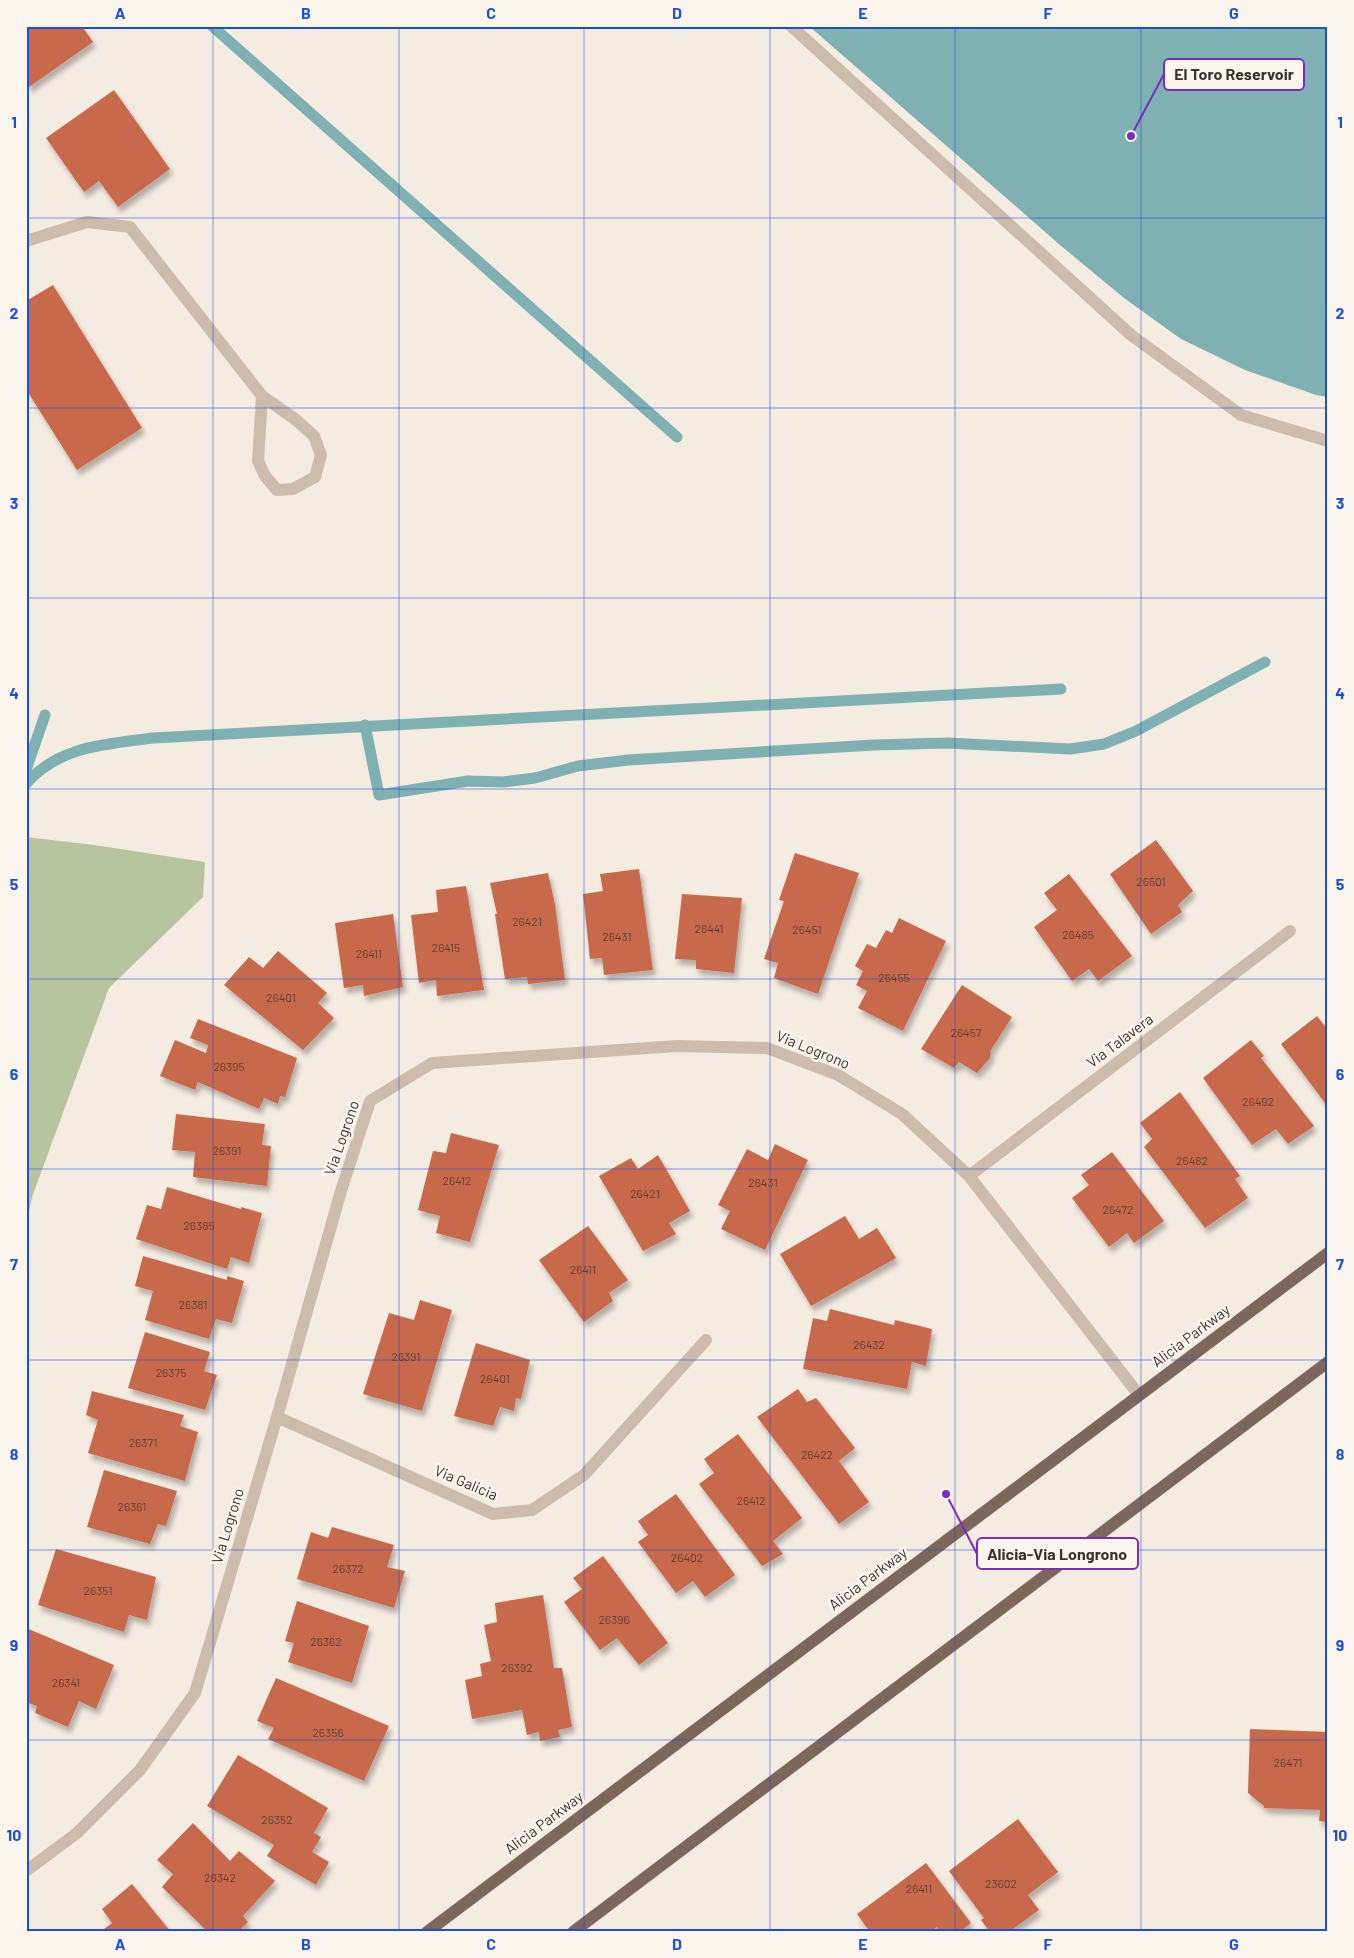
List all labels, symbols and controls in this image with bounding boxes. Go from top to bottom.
text: A [115,3,126,22]
text: B [301,3,311,22]
text: C [486,3,496,22]
text: D [672,3,682,22]
text: E [858,3,868,22]
text: F [1044,3,1053,22]
text: G [1229,3,1239,22]
callout: El Toro Reservoir [1164,59,1304,90]
text: El Toro Reservoir [1174,64,1294,83]
text: 1 [11,112,17,131]
text: 1 [1337,112,1343,131]
text: 2 [10,303,19,322]
text: 2 [1336,303,1345,322]
text: 3 [10,493,18,512]
text: 3 [1336,493,1344,512]
text: 4 [9,683,19,702]
text: 4 [1335,683,1345,702]
text: 5 [10,874,19,893]
house number: 26501 [1136,874,1166,888]
text: 5 [1336,874,1345,893]
house number: 26421 [512,914,542,928]
house number: 26441 [695,921,723,935]
house number: 26451 [792,922,822,936]
house number: 26485 [1062,927,1094,941]
house number: 26431 [602,929,632,943]
house number: 26415 [432,940,460,954]
house number: 26411 [356,946,382,960]
house number: 26455 [878,970,910,984]
house number: 26401 [266,990,296,1004]
street label: Via Talavera [1083,1009,1156,1071]
house number: 26457 [950,1025,982,1039]
street label: Via Logrono [774,1026,853,1072]
house number: 26395 [213,1059,245,1073]
text: 6 [10,1064,19,1083]
text: 6 [1336,1064,1345,1083]
house number: 26492 [1242,1094,1274,1108]
street label: Via Logrono [320,1098,362,1177]
house number: 26391 [212,1143,242,1157]
house number: 26482 [1176,1153,1208,1167]
house number: 26412 [443,1173,471,1187]
house number: 26431 [748,1175,778,1189]
house number: 26421 [630,1186,660,1200]
house number: 26472 [1103,1202,1133,1216]
house number: 26385 [183,1218,215,1232]
text: 7 [10,1254,18,1273]
text: 7 [1336,1254,1344,1273]
house number: 26411 [570,1262,596,1276]
house number: 26381 [179,1297,207,1311]
street label: Alicia Parkway [1148,1300,1233,1370]
house number: 26432 [853,1337,885,1351]
house number: 26391 [391,1349,421,1363]
house number: 26375 [156,1365,186,1379]
house number: 26401 [480,1371,510,1385]
house number: 26371 [129,1435,157,1449]
text: 8 [10,1444,19,1463]
text: 8 [1336,1444,1345,1463]
house number: 26422 [801,1447,833,1461]
street label: Via Galicia [432,1461,501,1503]
street label: Via Logrono [207,1486,247,1566]
house number: 26412 [737,1493,765,1507]
house number: 26361 [118,1499,146,1513]
callout: Alicia-Via Longrono [977,1538,1138,1569]
street label: Alicia Parkway [825,1543,910,1613]
text: Alicia-Via Longrono [987,1544,1127,1563]
house number: 26402 [671,1550,703,1564]
house number: 26372 [333,1561,363,1575]
house number: 26351 [84,1583,112,1597]
house number: 26396 [598,1612,630,1626]
house number: 26362 [310,1634,342,1648]
text: 9 [10,1635,18,1654]
text: 9 [1336,1635,1344,1654]
house number: 26392 [501,1660,533,1674]
house number: 26341 [52,1675,80,1689]
house number: 26356 [312,1725,344,1739]
house number: 26471 [1274,1755,1302,1769]
street label: Alicia Parkway [501,1787,586,1857]
house number: 26352 [261,1812,293,1826]
text: 10 [7,1825,21,1844]
text: 10 [1333,1825,1347,1844]
house number: 26342 [204,1870,236,1884]
house number: 23602 [985,1876,1017,1890]
house number: 26411 [906,1881,932,1895]
text: A [115,1934,126,1953]
text: B [301,1934,311,1953]
text: C [486,1934,496,1953]
text: D [672,1934,682,1953]
text: E [858,1934,868,1953]
text: F [1044,1934,1053,1953]
text: G [1229,1934,1239,1953]

